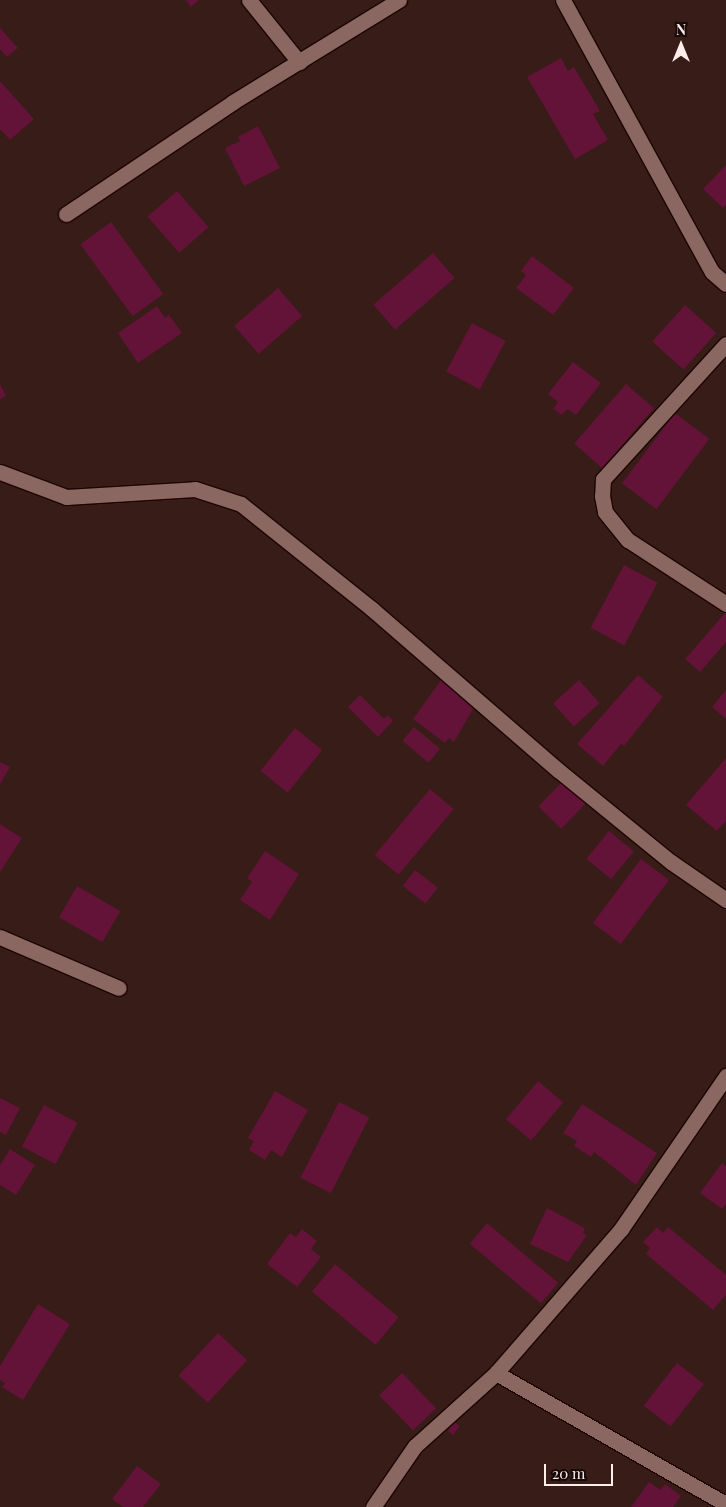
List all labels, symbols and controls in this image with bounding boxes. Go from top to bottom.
north arrow [656,20,706,70]
text: N [676,20,686,39]
scale bar [546,1454,615,1486]
text: 20 m [552,1463,585,1483]

